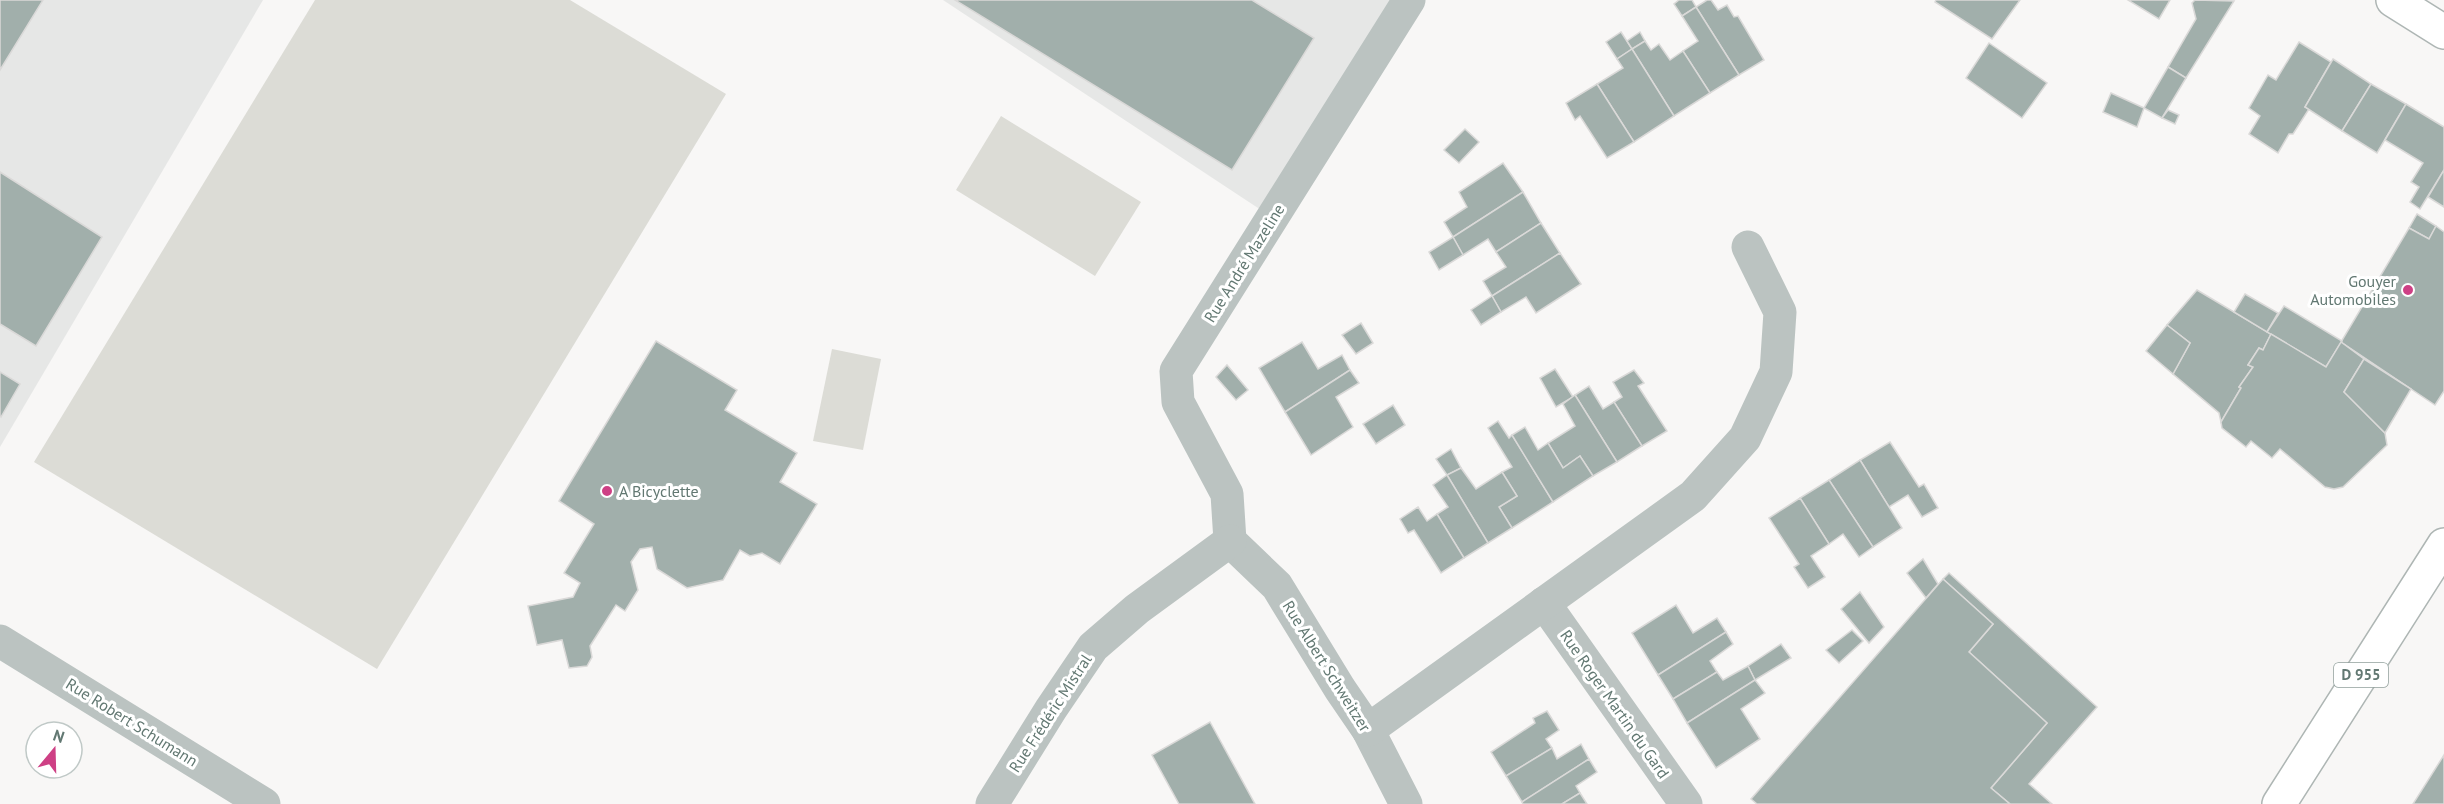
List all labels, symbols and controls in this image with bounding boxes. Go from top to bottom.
street label: Rue André Mazeline [1200,200,1288,326]
place label: Gouyer Automobiles [2310,271,2397,309]
marker: Gouyer Automobiles [2401,283,2415,297]
place label: A Bicyclette [619,481,699,501]
marker: A Bicyclette [600,484,614,498]
street label: Rue Albert Schweitzer [1279,597,1376,736]
street label: Rue Roger Martin du Gard [1556,626,1674,782]
street label: Rue Frédéric Mistral [1004,650,1096,776]
road number: D 955 [2334,663,2388,687]
street label: Rue Robert Schumann [62,673,202,771]
north arrow [24,720,84,780]
text: N [51,725,67,747]

